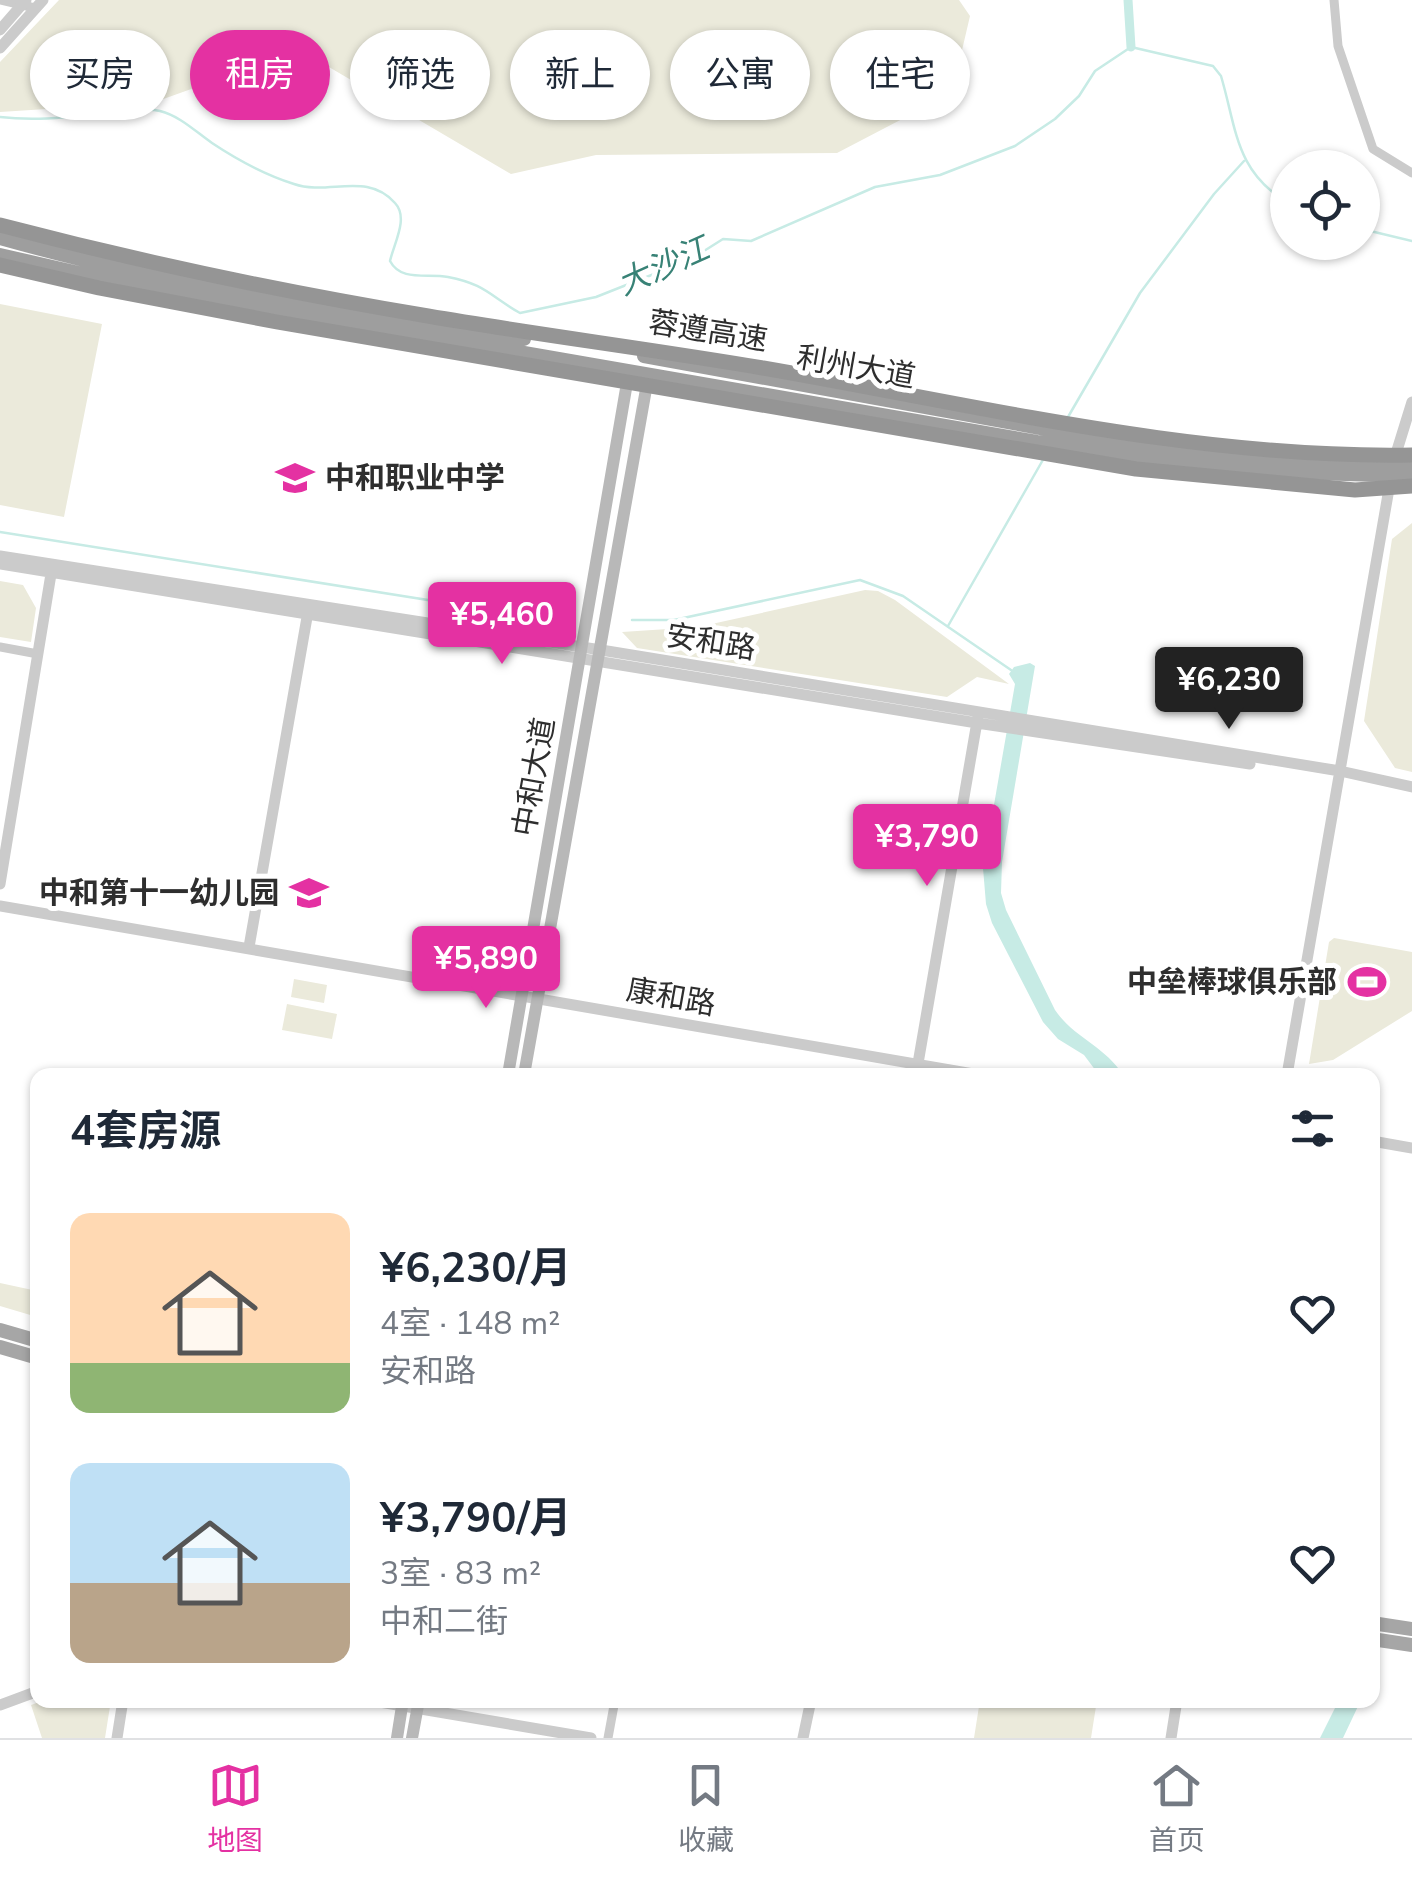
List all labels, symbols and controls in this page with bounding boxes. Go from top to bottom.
chip: 买房 [30,30,170,120]
chip: 租房 [190,30,330,120]
chip: 筛选 [350,30,490,120]
chip: 新上 [510,30,650,120]
chip: 公寓 [670,30,810,120]
chip: 住宅 [830,30,970,120]
map controls [1270,150,1380,260]
button: locate [1270,150,1380,260]
water label: 大沙江 [611,226,719,306]
street label: 蓉遵高速 [645,302,770,361]
street label: 利州大道 [793,337,919,398]
school or university icon: 中和职业中学 [274,457,316,499]
place label: 中和职业中学 [325,458,505,499]
pin: ¥5,460 [421,582,583,667]
text: ¥5,460 [450,593,554,636]
street label: 安和路 [663,615,759,670]
pin: ¥6,230 [1148,647,1310,732]
text: ¥6,230 [1177,658,1281,701]
street label: 中和大道 [504,714,565,840]
pin: ¥3,790 [846,804,1008,889]
text: ¥3,790 [875,815,979,858]
school or university icon: 中和第十一幼儿园 [288,872,330,914]
place label: 中和第十一幼儿园 [39,873,279,914]
pin: ¥5,890 [405,926,567,1011]
text: ¥5,890 [434,937,538,980]
sports icon: 中垒棒球俱乐部 [1346,961,1388,1003]
place label: 中垒棒球俱乐部 [1127,962,1337,1003]
street label: 康和路 [623,969,719,1025]
icon: filters [1285,1101,1340,1156]
text: 4套房源 [70,1103,221,1160]
text: ¥6,230/月 [380,1240,572,1297]
icon: home [150,1253,270,1373]
icon: heart [1285,1286,1340,1341]
text: 4室 · 148 m² [380,1302,560,1345]
text: 安和路 [380,1350,476,1393]
text: ¥3,790/月 [380,1490,572,1547]
icon: home [150,1503,270,1623]
icon: heart [1285,1536,1340,1591]
text: 3室 · 83 m² [380,1552,541,1595]
text: 中和二街 [380,1600,508,1643]
tab: 地图 [207,1758,263,1860]
tab: 收藏 [678,1758,734,1860]
tab: 首页 [1149,1758,1205,1860]

